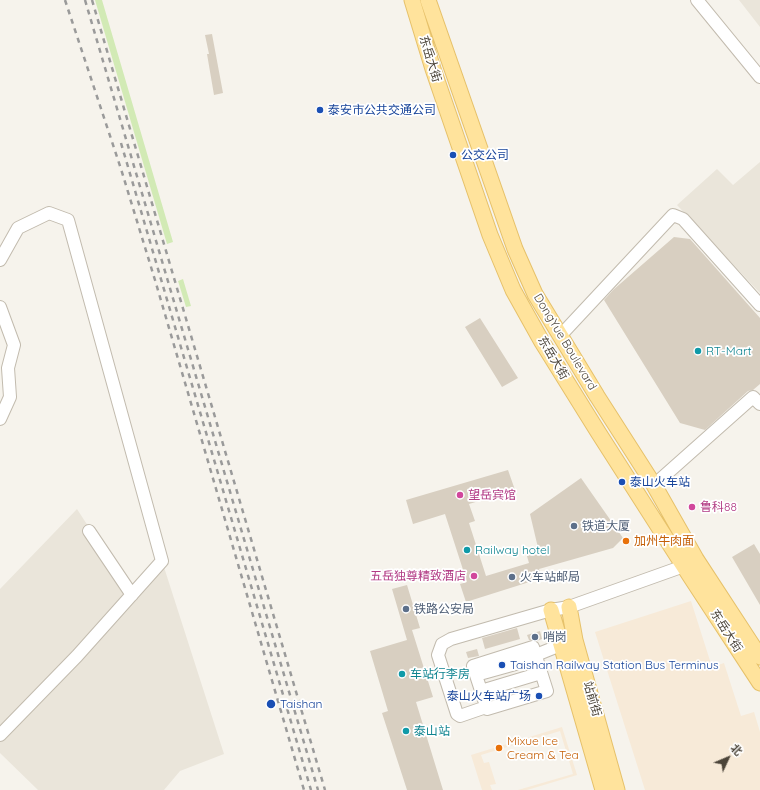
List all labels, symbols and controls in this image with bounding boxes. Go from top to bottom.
street label: 东岳大街 [416,34,444,84]
place label: 泰安市公共交通公司 [328,103,436,117]
marker: 泰安市公共交通公司 [315,105,325,115]
place label: 公交公司 [461,148,509,162]
marker: 公交公司 [448,150,458,160]
street label: DongYue Boulevard [530,291,600,393]
street label: 东岳大街 [534,334,572,382]
place label: RT-Mart [706,344,752,358]
marker: RT-Mart [693,346,703,356]
place label: 泰山火车站 [630,475,690,489]
marker: 泰山火车站 [617,477,627,487]
place label: 望岳宾馆 [468,488,516,502]
marker: 望岳宾馆 [455,490,465,500]
place label: 鲁科88 [700,500,737,514]
marker: 鲁科88 [687,502,697,512]
place label: 铁道大厦 [582,519,630,533]
marker: 铁道大厦 [569,521,579,531]
place label: 加州牛肉面 [634,534,694,548]
marker: 加州牛肉面 [621,536,631,546]
place label: Railway hotel [475,543,550,557]
marker: Railway hotel [462,545,472,555]
place label: 五岳独尊精致酒店 [370,569,466,583]
place label: 火车站邮局 [520,570,580,584]
marker: 五岳独尊精致酒店 [469,571,479,581]
marker: 火车站邮局 [507,572,517,582]
place label: 铁路公安局 [414,602,474,616]
marker: 铁路公安局 [401,604,411,614]
street label: 东岳大街 [707,607,745,655]
place label: 哨岗 [543,630,567,644]
marker: 哨岗 [530,632,540,642]
place label: Taishan Railway Station Bus Terminus [510,658,719,672]
marker: Taishan Railway Station Bus Terminus [497,660,507,670]
place label: 车站行李房 [410,667,470,681]
marker: 车站行李房 [397,669,407,679]
street label: 站前街 [580,680,604,718]
place label: 泰山火车站广场 [447,689,531,703]
marker: 泰山火车站广场 [534,691,544,701]
place label: Taishan [280,697,323,711]
marker: Taishan [265,698,277,710]
place label: 泰山站 [414,724,450,738]
marker: 泰山站 [401,726,411,736]
place label: Mixue Ice Cream & Tea [507,734,579,762]
north arrow [708,738,748,778]
text: 北 [728,741,745,758]
marker: Mixue Ice Cream & Tea [494,743,504,753]

